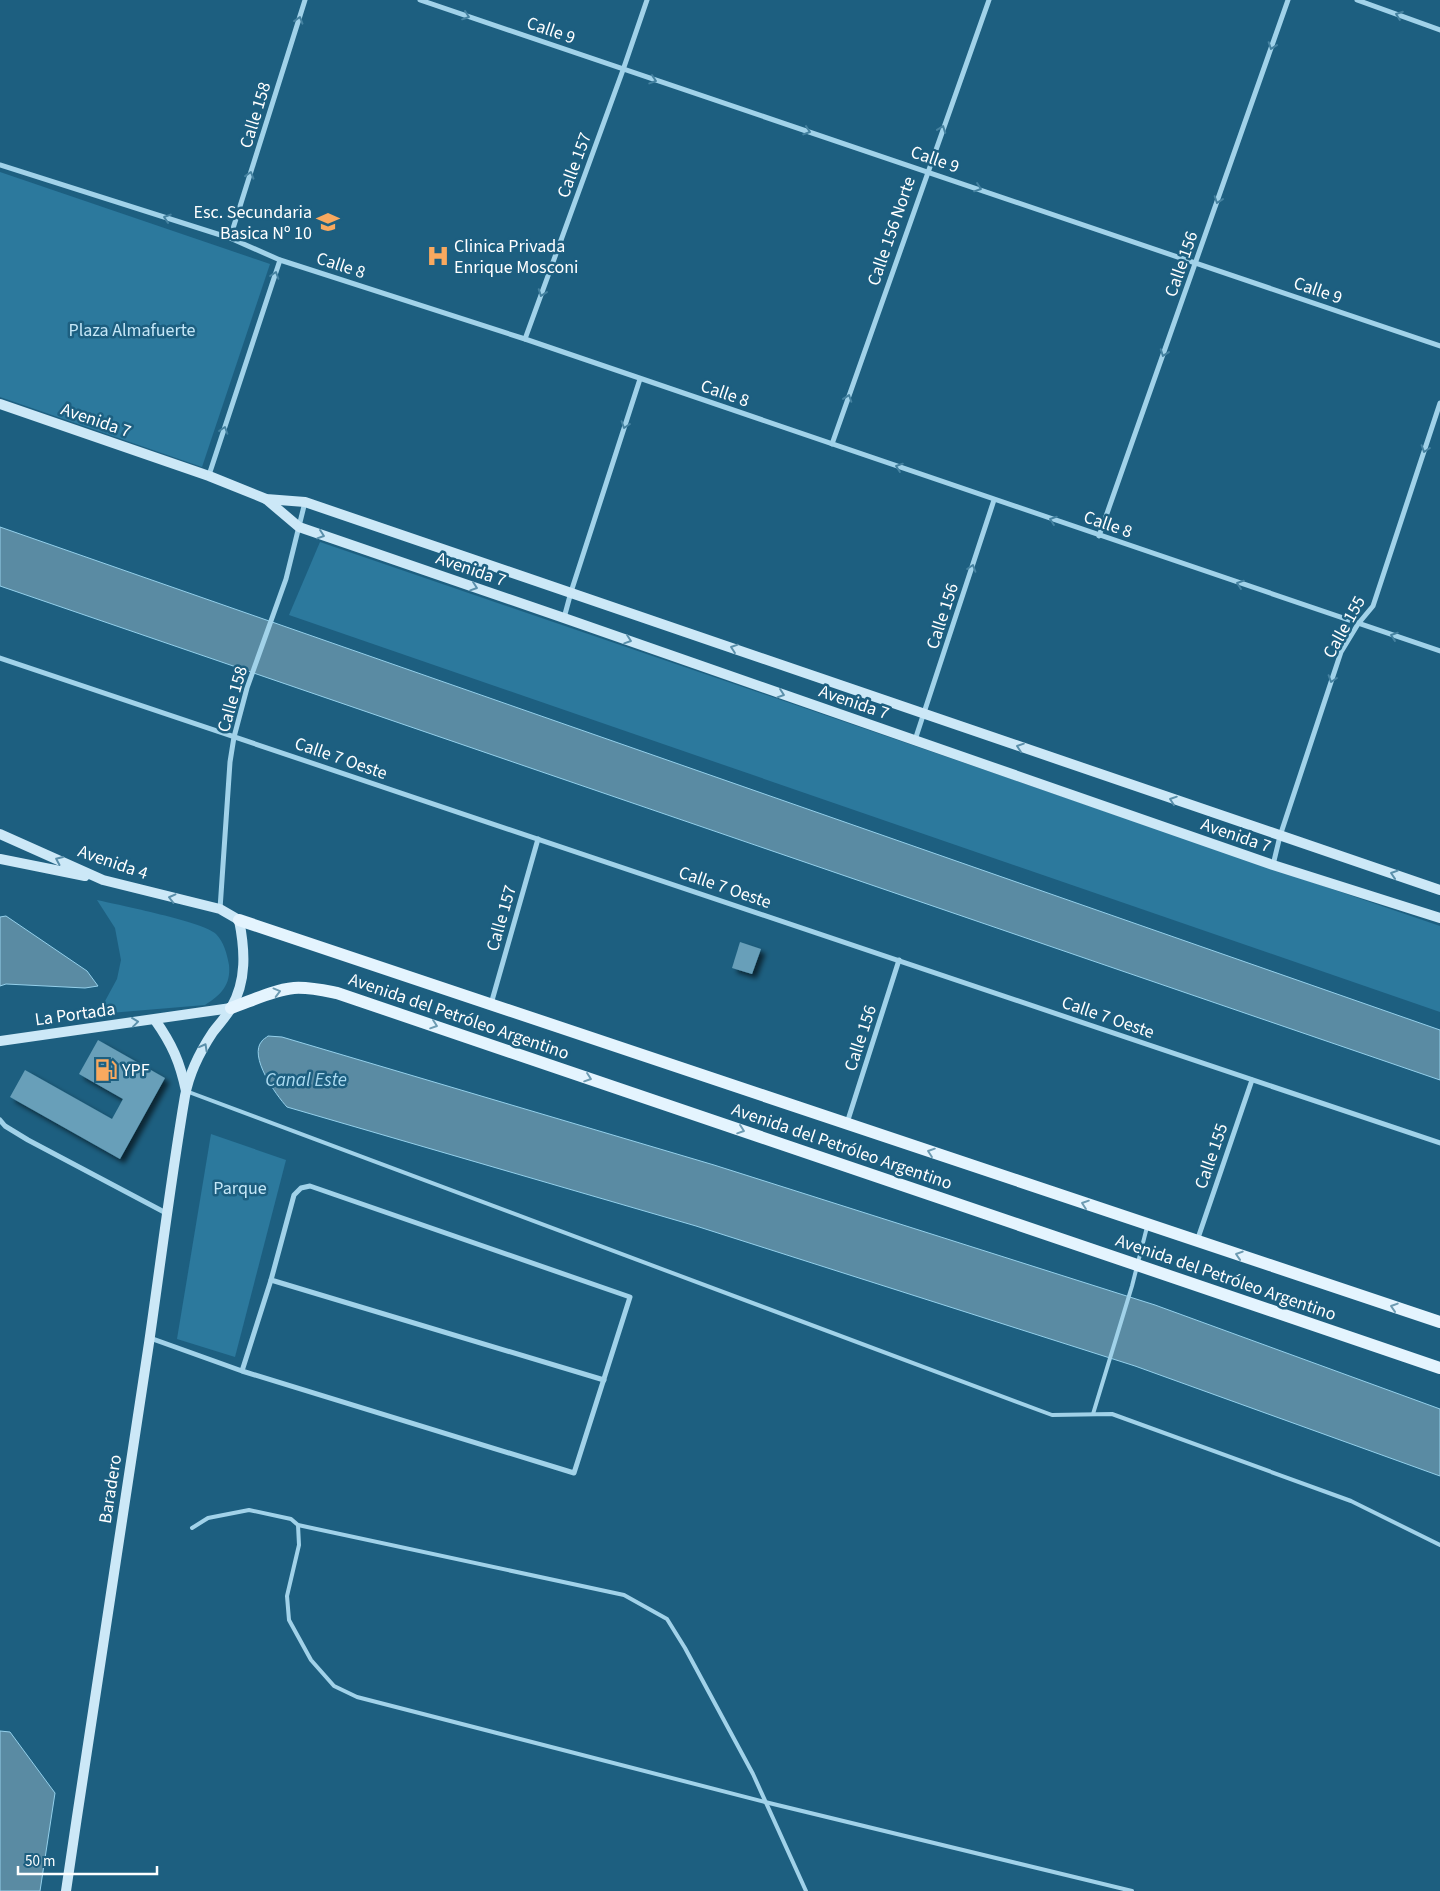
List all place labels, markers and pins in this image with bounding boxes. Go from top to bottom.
place label: Esc. Secundaria Basica Nº 10 [193,200,312,246]
school or university icon: Esc. Secundaria Basica Nº 10 [315,209,341,235]
place label: Clinica Privada Enrique Mosconi [454,234,579,280]
hospital icon: Clinica Privada Enrique Mosconi [425,243,451,269]
fuel station icon: YPF [93,1057,119,1083]
place label: YPF [121,1058,150,1083]

